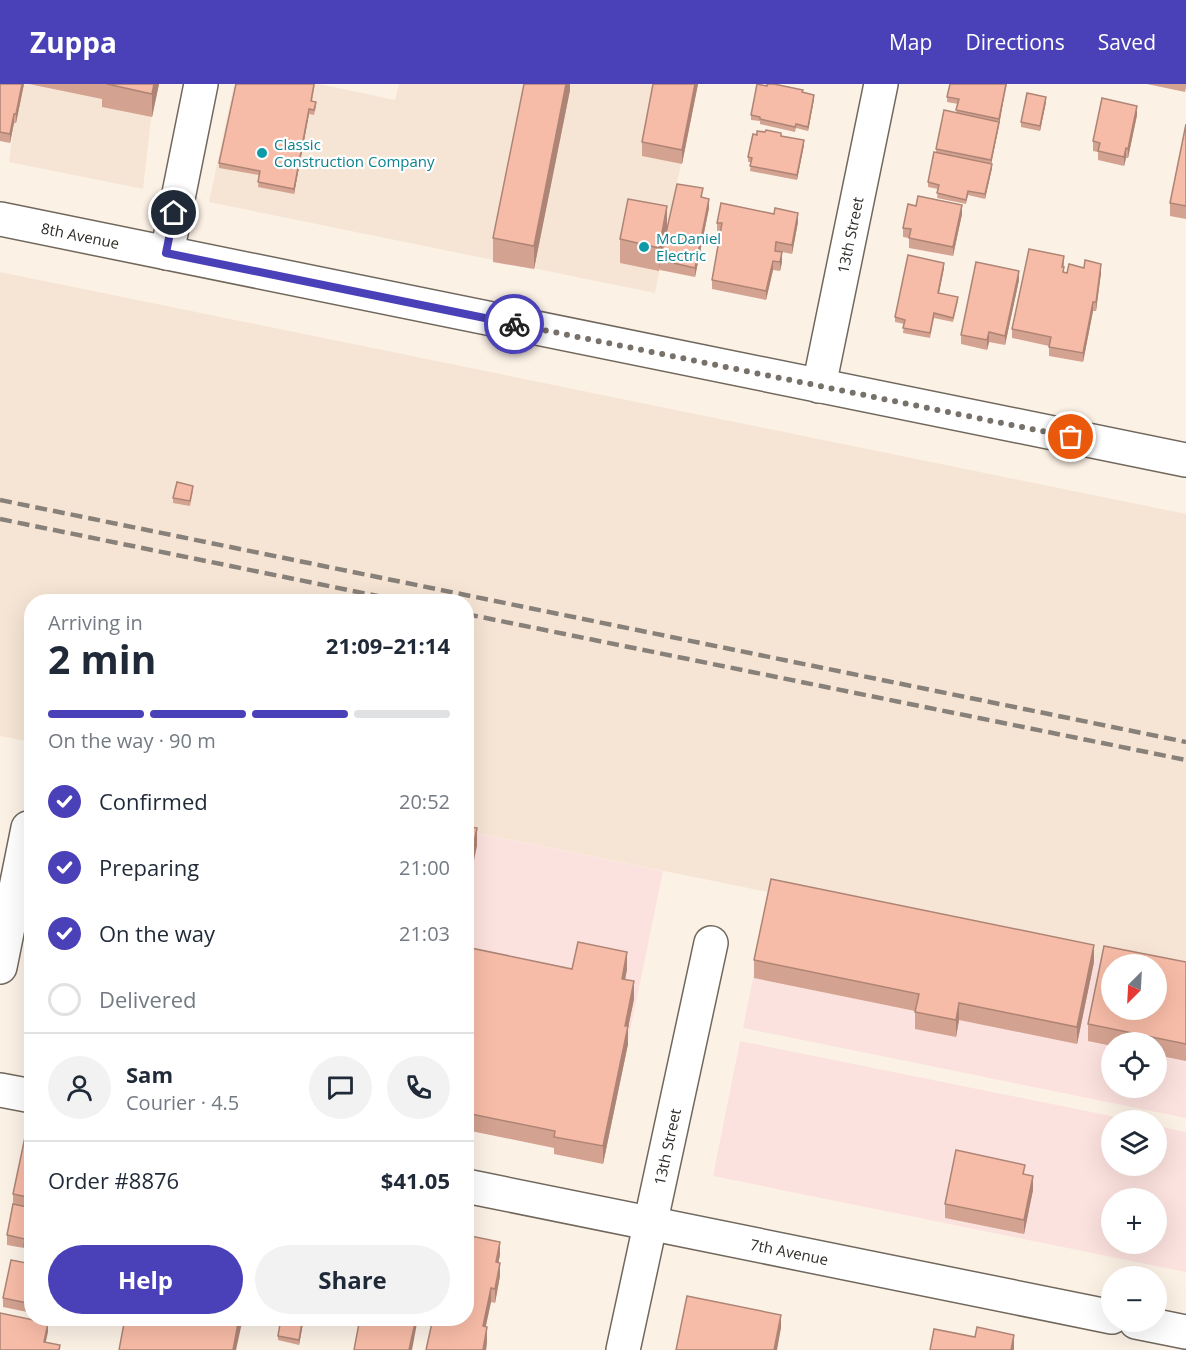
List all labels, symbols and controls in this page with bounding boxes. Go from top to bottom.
text: Zuppa [30,23,117,61]
text: Map [889,28,932,56]
text: Directions [965,28,1065,56]
text: Saved [1098,28,1156,56]
place label: Classic Construction Company [274,134,435,171]
marker: Classic Construction Company [255,146,269,160]
pin [148,187,199,238]
street label: 13th Street [832,195,868,275]
icon: home [157,196,190,229]
street label: 8th Avenue [39,218,121,253]
place label: McDaniel Electric [656,228,721,265]
marker: McDaniel Electric [637,240,651,254]
courier [484,294,544,354]
icon: bike [498,308,531,341]
pin [1045,411,1096,462]
icon: bag [1054,420,1087,453]
text: Arriving in [48,609,143,636]
text: 21:09–21:14 [326,630,450,660]
text: 2 min [48,632,156,685]
text: On the way · 90 m [48,727,216,754]
icon: check [48,785,81,818]
text: Confirmed [99,786,208,816]
text: 20:52 [399,788,450,815]
icon: check [48,851,81,884]
text: Preparing [99,852,199,882]
text: 21:00 [399,854,450,881]
icon: check [48,917,81,950]
text: On the way [99,918,215,948]
text: 21:03 [399,920,450,947]
north arrow [1101,954,1167,1020]
map controls [1101,954,1167,1332]
text: Delivered [99,984,197,1014]
button: locate [1101,1032,1167,1098]
button: person [48,1056,111,1119]
button: chat [309,1056,372,1119]
button: phone [387,1056,450,1119]
text: Sam [126,1059,173,1089]
text: Courier · 4.5 [126,1089,239,1116]
street label: 13th Street [649,1107,685,1187]
button: layers [1101,1110,1167,1176]
text: Order #8876 [48,1165,179,1195]
text: $41.05 [381,1165,450,1195]
button: + [1101,1188,1167,1254]
street label: 7th Avenue [749,1234,830,1269]
button: Help [48,1245,243,1314]
button: Share [255,1245,450,1314]
button: − [1101,1266,1167,1332]

